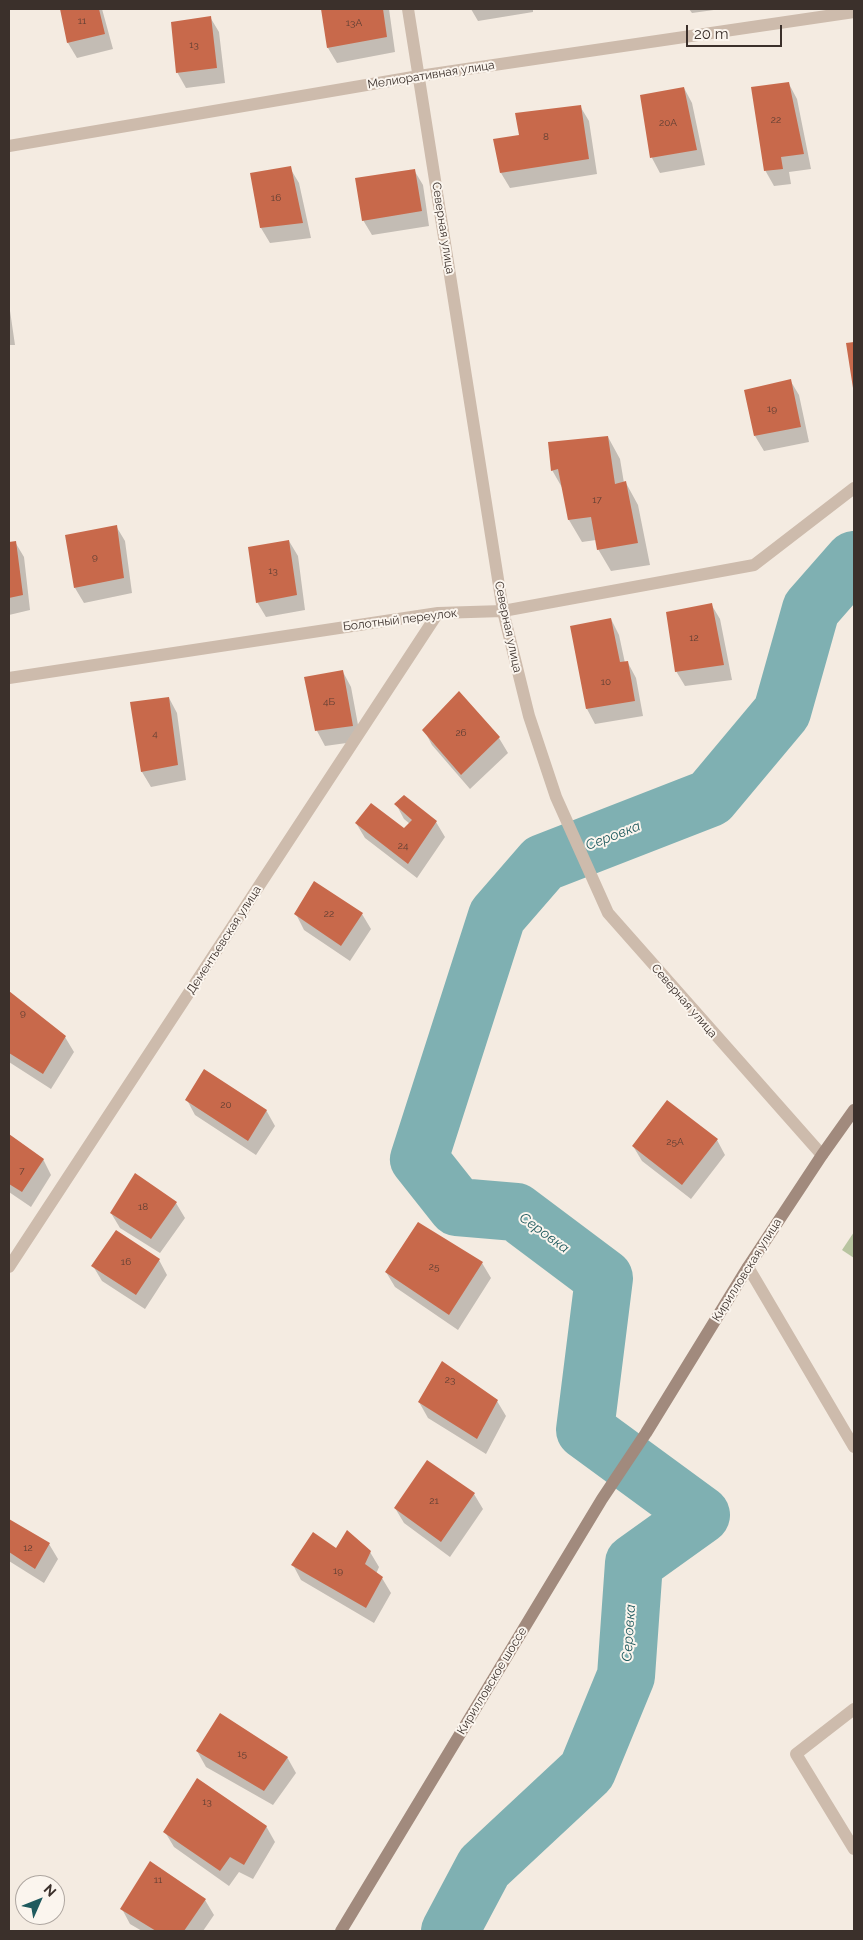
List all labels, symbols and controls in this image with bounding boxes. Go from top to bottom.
house number: 11 [78,15,86,27]
scale bar [688,15,784,47]
house number: 13А [346,17,362,29]
text: 20 m [694,25,729,43]
house number: 13 [189,39,199,51]
street label: Мелиоративная улица [366,58,496,92]
house number: 22 [771,114,781,126]
house number: 20А [659,117,677,129]
house number: 8 [543,131,549,143]
street label: Северная улица [429,181,457,275]
house number: 16 [271,192,281,204]
house number: 19 [767,403,777,415]
house number: 17 [592,494,602,506]
house number: 9 [92,551,98,563]
house number: 13 [268,565,278,577]
street label: Северная улица [491,580,525,674]
street label: Болотный переулок [342,606,458,634]
house number: 12 [689,632,699,644]
house number: 10 [601,676,611,688]
house number: 4Б [323,696,335,708]
house number: 26 [455,727,467,739]
house number: 4 [152,728,158,740]
water label: Серовка [583,818,643,854]
house number: 24 [398,840,408,852]
street label: Дементьевская улица [184,883,264,997]
house number: 22 [324,908,334,920]
street label: Северная улица [648,961,720,1041]
house number: 9 [20,1007,26,1019]
house number: 20 [220,1099,232,1111]
house number: 25А [666,1136,684,1148]
house number: 7 [19,1165,25,1177]
house number: 18 [138,1201,148,1213]
water label: Серовка [516,1209,572,1257]
street label: Кирилловская улица [709,1216,785,1324]
house number: 16 [121,1256,131,1268]
house number: 25 [429,1261,439,1273]
house number: 23 [445,1374,455,1386]
house number: 21 [429,1495,439,1507]
house number: 12 [23,1542,33,1554]
house number: 19 [333,1565,343,1577]
water label: Серовка [619,1604,639,1662]
street label: Кирилловское шоссе [454,1625,530,1737]
house number: 15 [237,1748,247,1760]
house number: 13 [202,1796,212,1808]
house number: 11 [154,1874,162,1886]
north arrow [15,1875,65,1925]
text: N [41,1881,60,1900]

